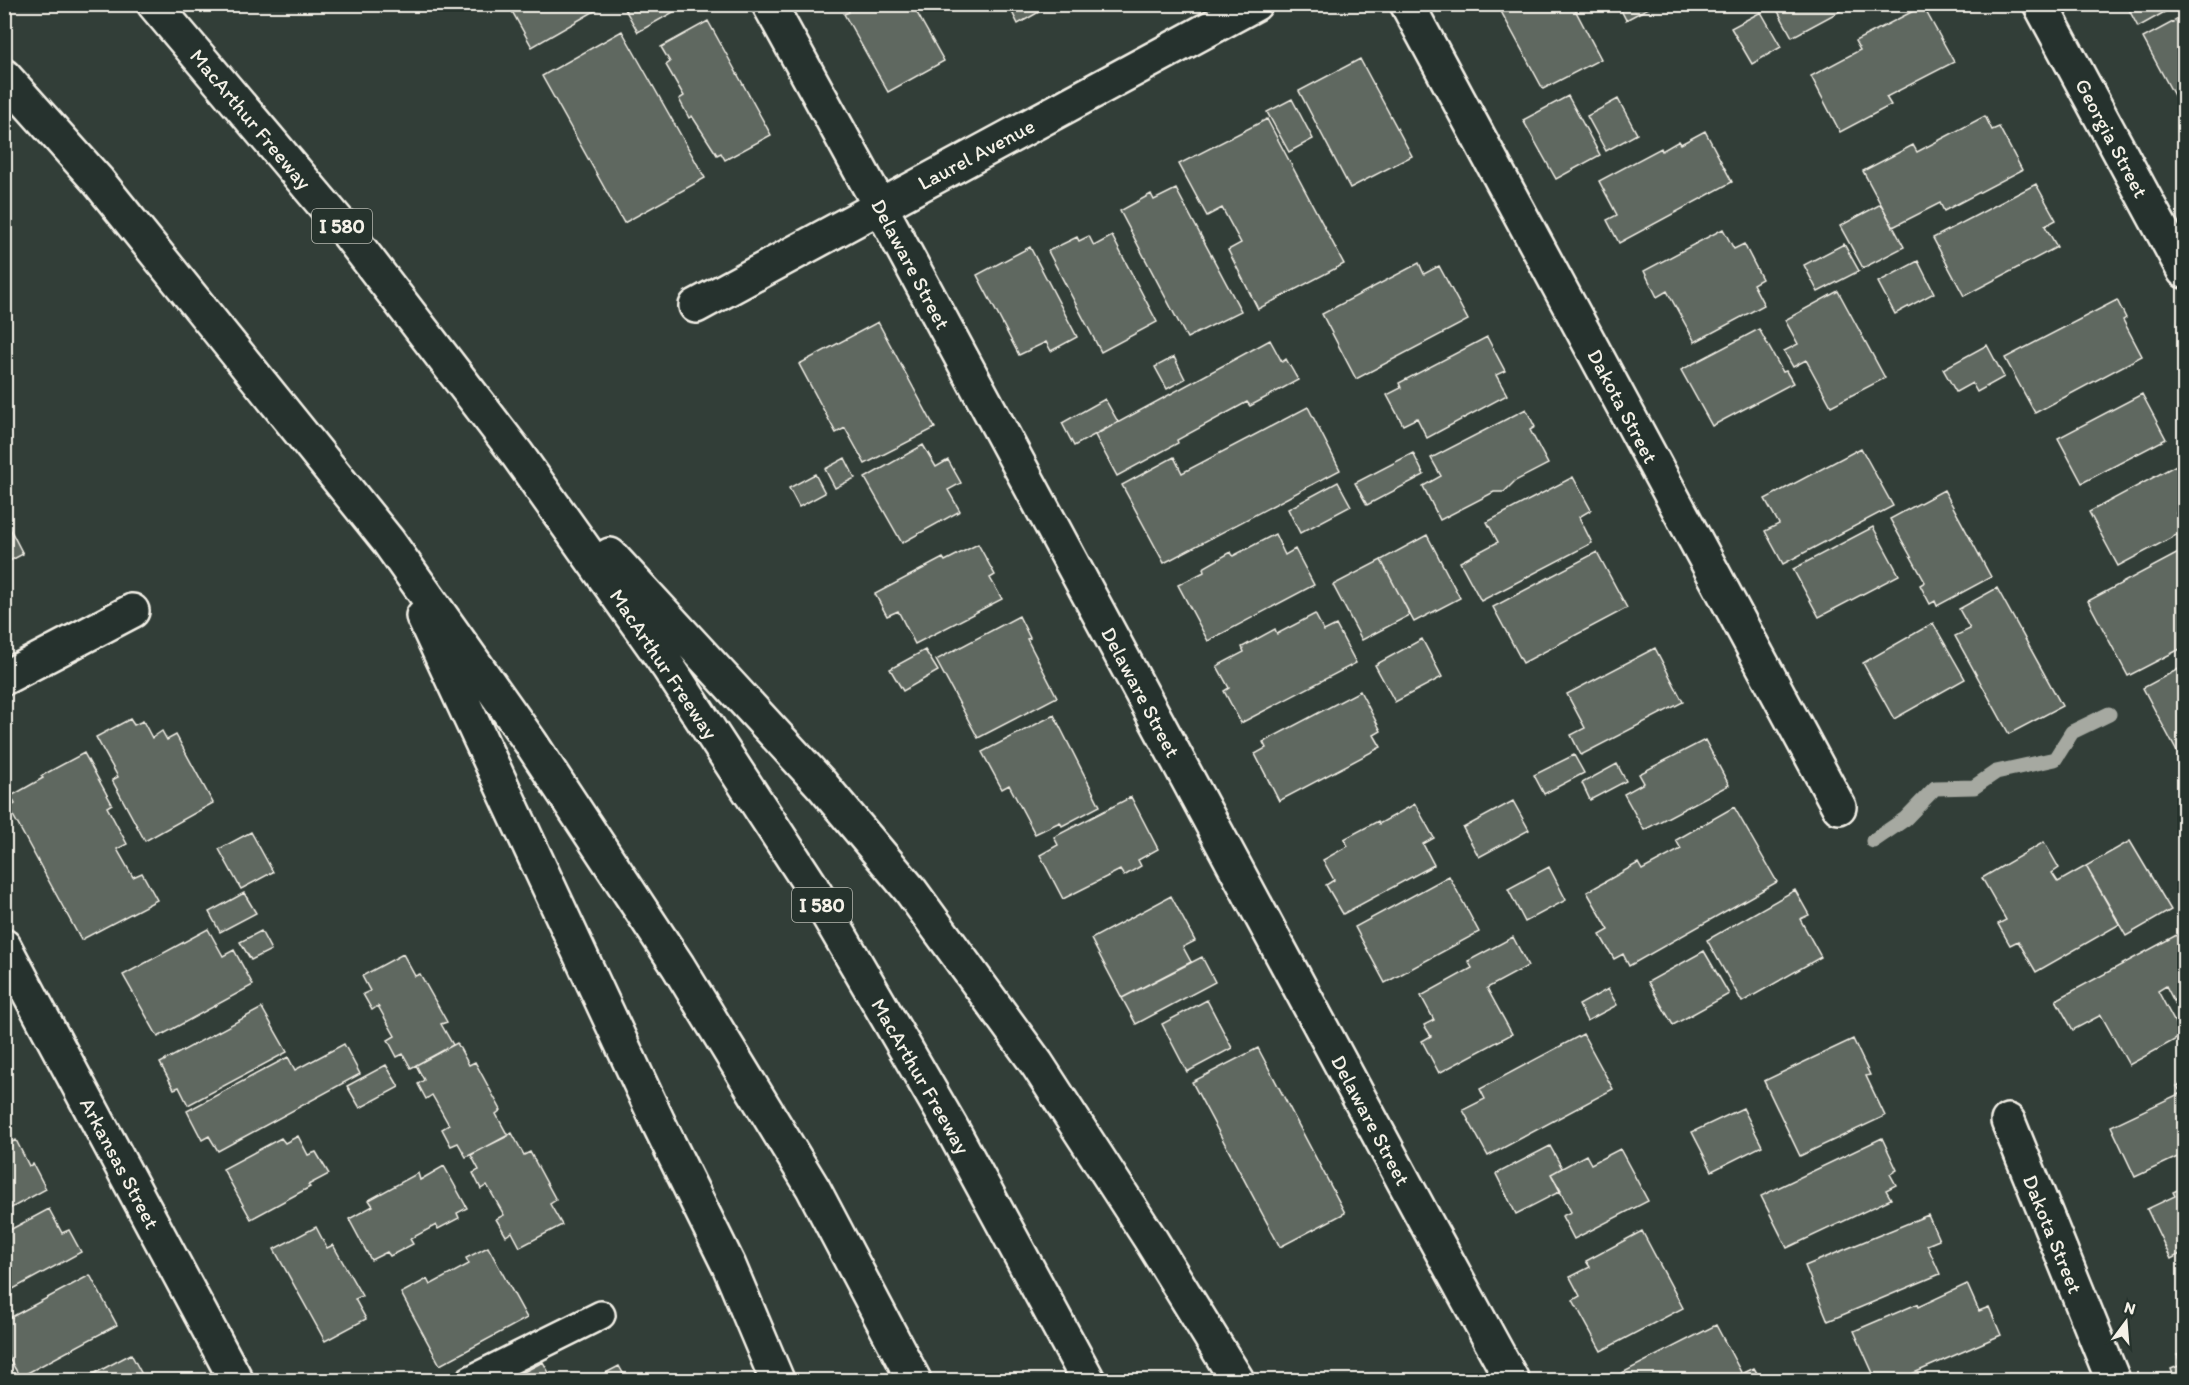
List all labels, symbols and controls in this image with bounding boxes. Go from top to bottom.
street label: MacArthur Freeway [185,44,317,194]
street label: Georgia Street [2070,74,2154,202]
street label: Laurel Avenue [913,113,1039,195]
street label: Delaware Street [866,195,956,334]
road number: I 580 [312,209,372,243]
street label: Dakota Street [1582,345,1664,467]
street label: MacArthur Freeway [605,584,724,744]
street label: Delaware Street [1096,623,1186,762]
road number: I 580 [792,888,852,922]
street label: MacArthur Freeway [866,994,976,1158]
street label: Delaware Street [1326,1051,1416,1190]
street label: Arkansas Street [75,1093,165,1233]
street label: Dakota Street [2018,1171,2088,1297]
north arrow [2096,1292,2156,1352]
text: N [2122,1297,2138,1319]

